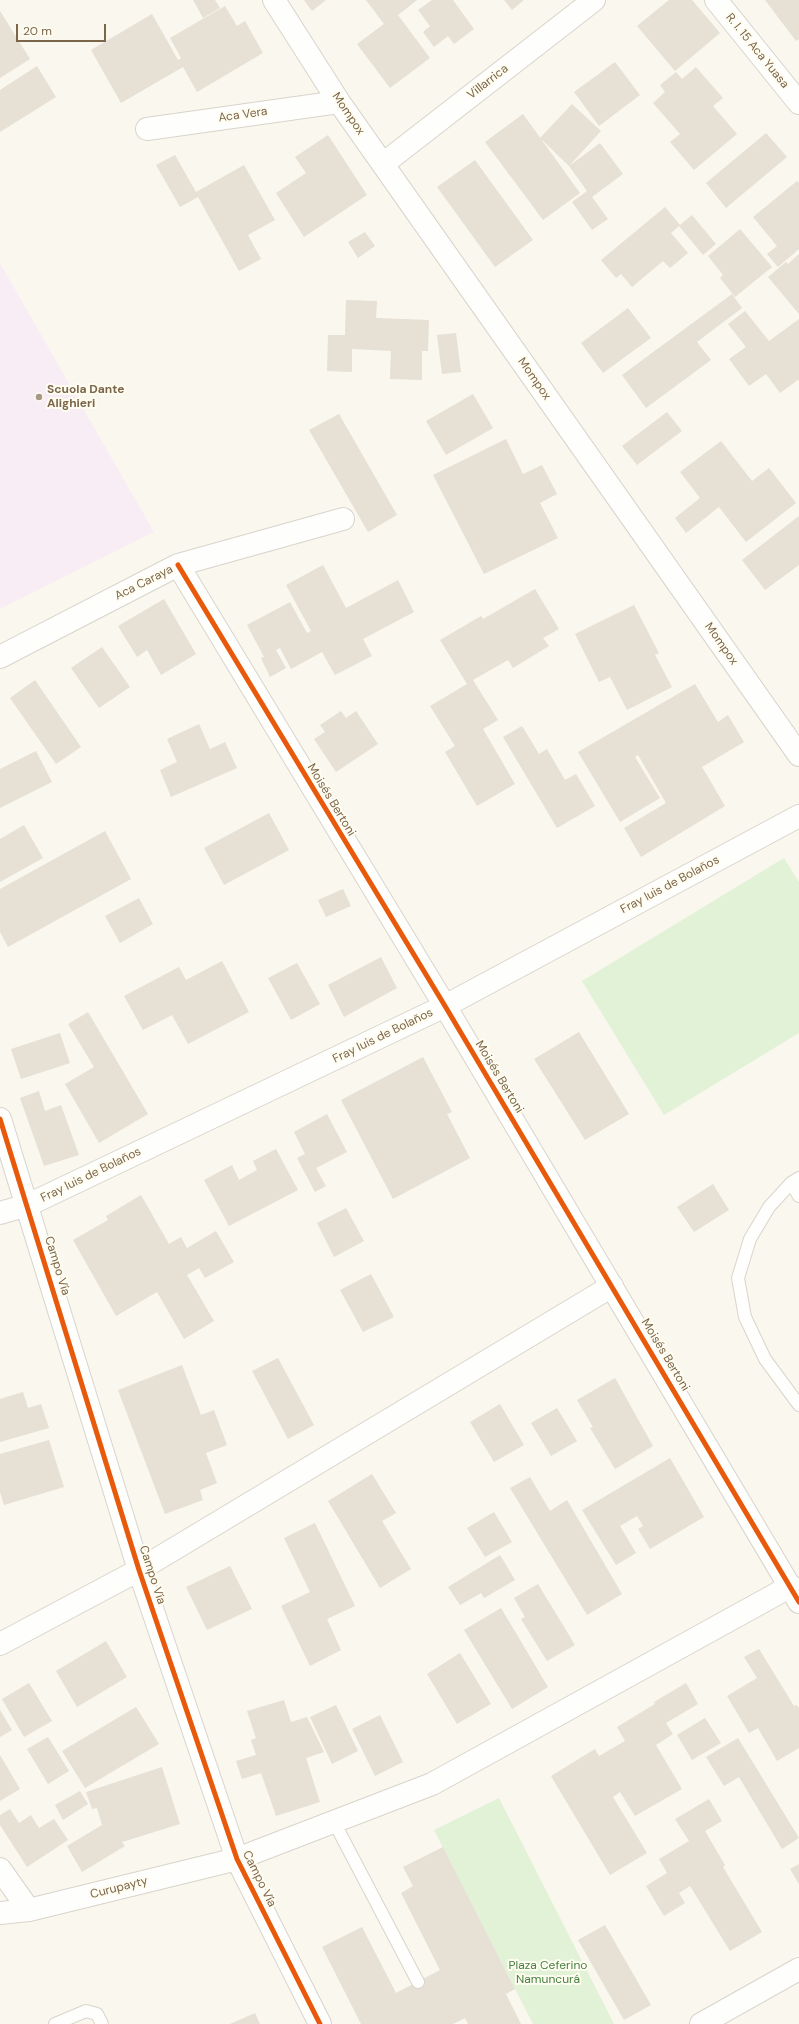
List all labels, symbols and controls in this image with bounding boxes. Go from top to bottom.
street label: R. I. 15 Aca Yuasa [722,11,792,91]
scale bar [18,16,108,42]
text: 20 m [23,23,52,39]
street label: Villarrica [465,62,511,102]
street label: Mompox [329,90,367,138]
street label: Aca Vera [218,104,268,126]
street label: Mompox [514,355,554,403]
place label: Scuola Dante Alighieri [47,383,124,411]
marker: Scuola Dante Alighieri [34,392,44,402]
street label: Aca Caraya [113,562,175,604]
street label: Mompox [701,620,741,668]
street label: Moisés Bertoni [304,761,358,839]
street label: Fray luis de Bolaños [618,853,722,917]
street label: Fray luis de Bolaños [330,1005,436,1067]
street label: Moisés Bertoni [472,1038,526,1116]
street label: Fray luis de Bolaños [38,1144,144,1206]
street label: Campo Vía [41,1235,73,1297]
street label: Moisés Bertoni [638,1316,692,1394]
street label: Campo Vía [136,1544,168,1606]
street label: Campo Vía [239,1848,279,1910]
street label: Curupayty [89,1874,149,1902]
park label: Plaza Ceferino Namuncurá [509,1959,587,1987]

